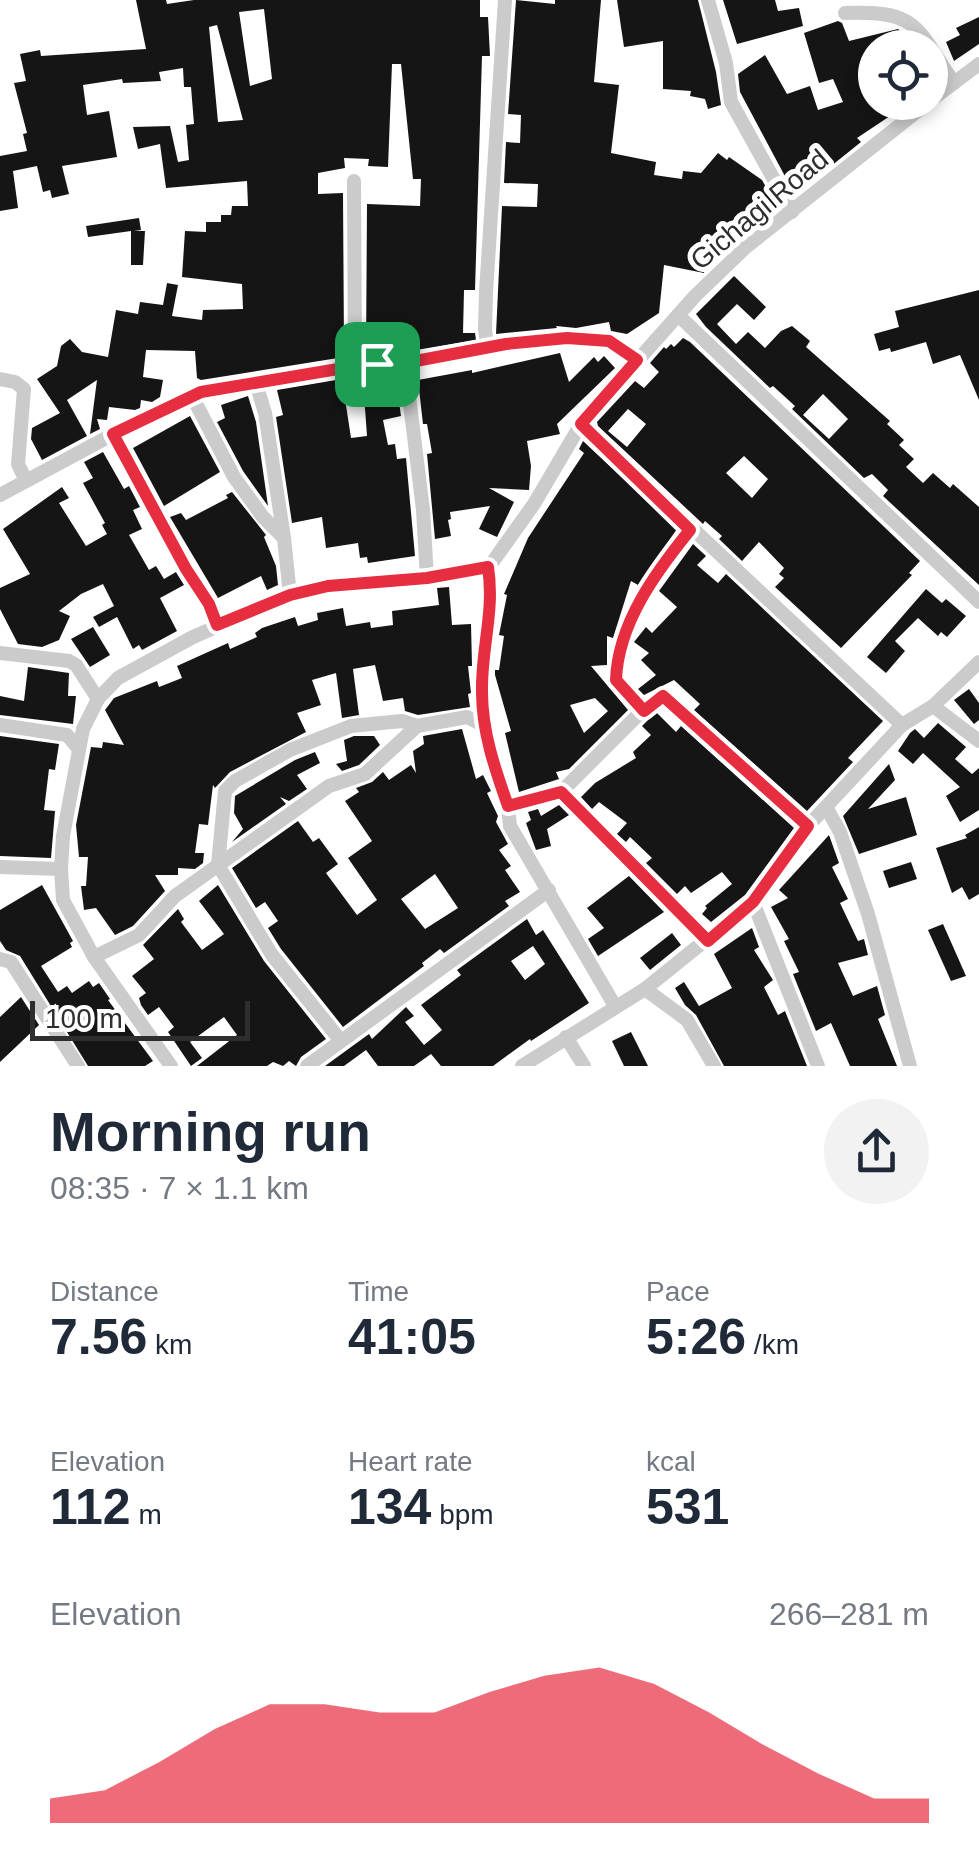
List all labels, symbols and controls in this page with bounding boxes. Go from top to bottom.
map controls [858,30,948,120]
button: locate [858,30,948,120]
street label: Gichagi Road [684,143,834,276]
pin [335,322,420,407]
icon: arrive [350,337,405,392]
scale bar [30,996,250,1040]
text: 100 m [45,1003,123,1034]
button: share [824,1099,929,1204]
text: Morning run [50,1101,371,1163]
text: 08:35 · 7 × 1.1 km [50,1170,309,1206]
text: Distance [50,1276,159,1307]
text: Time [348,1276,409,1307]
text: Pace [646,1276,710,1307]
text: 7.56 [50,1309,147,1365]
text: 41:05 [348,1309,476,1365]
text: 5:26 [646,1309,746,1365]
text: km [147,1329,192,1360]
text: /km [746,1329,799,1360]
text: Elevation [50,1446,165,1477]
text: Heart rate [348,1446,473,1477]
text: kcal [646,1446,696,1477]
text: 112 [50,1479,131,1535]
text: 134 [348,1479,431,1535]
text: 531 [646,1479,729,1535]
text: m [131,1499,162,1530]
text: bpm [431,1499,494,1530]
text: Elevation [50,1596,182,1632]
text: 266–281 m [769,1596,929,1632]

